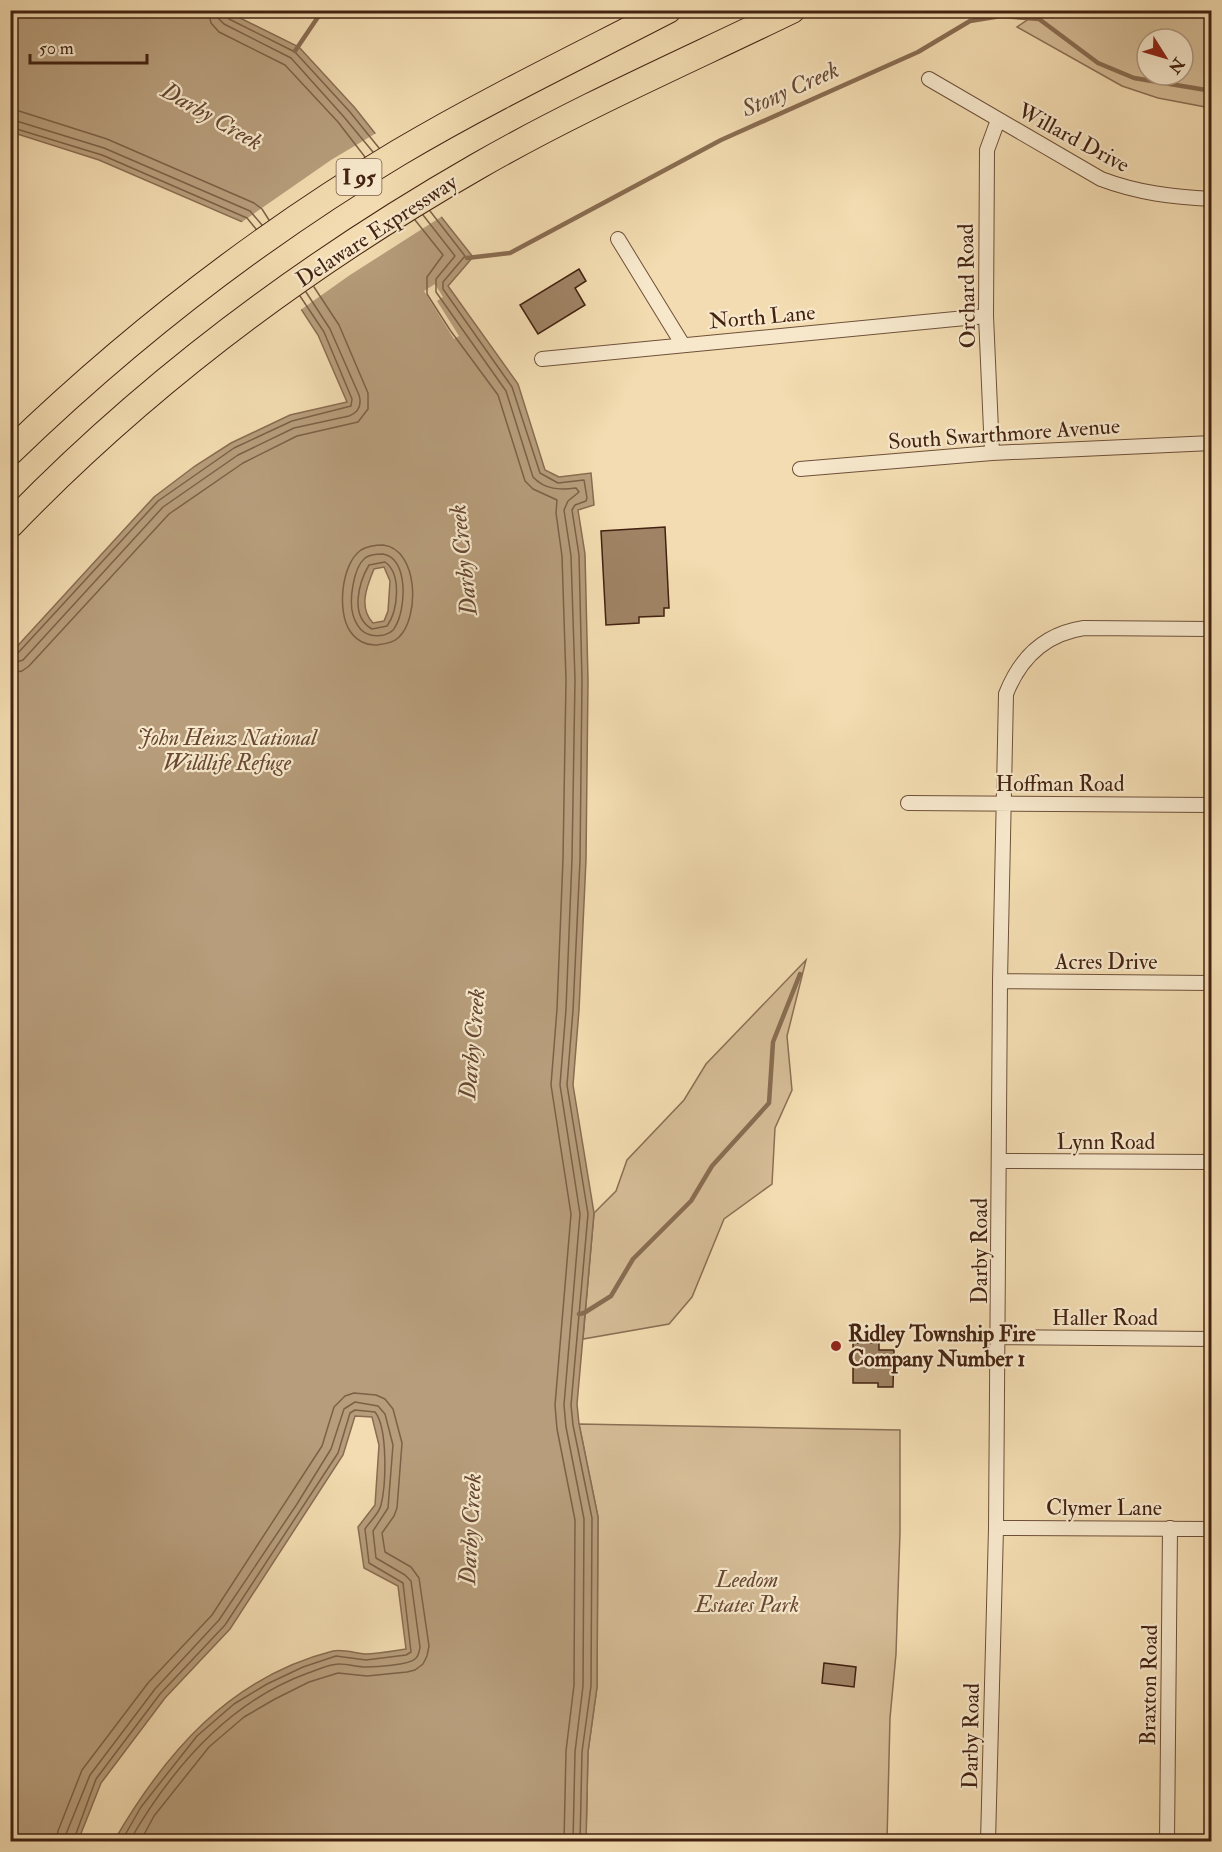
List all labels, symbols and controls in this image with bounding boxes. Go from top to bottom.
scale bar [30,27,147,65]
north arrow [1135,27,1195,87]
text: 50 m [39,37,74,60]
text: N [1163,53,1189,78]
water label: Stony Creek [736,54,844,125]
water label: Darby Creek [155,75,268,158]
street label: Willard Drive [1012,96,1134,179]
road number: I 95 [336,159,382,195]
street label: Delaware Expressway [290,168,463,294]
street label: Orchard Road [952,223,982,349]
street label: North Lane [708,298,817,336]
street label: South Swarthmore Avenue [887,412,1121,456]
water label: Darby Creek [442,503,485,618]
park label: John Heinz National Wildlife Refuge [138,724,318,777]
street label: Hoffman Road [996,770,1125,798]
street label: Acres Drive [1054,948,1157,976]
water label: Darby Creek [452,987,493,1102]
street label: Lynn Road [1057,1128,1156,1156]
street label: Darby Road [966,1198,994,1304]
street label: Haller Road [1052,1304,1158,1332]
place label: Ridley Township Fire Company Number 1 [848,1320,1036,1374]
marker: Ridley Township Fire Company Number 1 [829,1339,843,1353]
water label: Darby Creek [452,1472,489,1587]
street label: Clymer Lane [1046,1494,1162,1522]
park label: Leedom Estates Park [693,1566,799,1619]
street label: Braxton Road [1134,1624,1164,1746]
street label: Darby Road [956,1683,986,1789]

